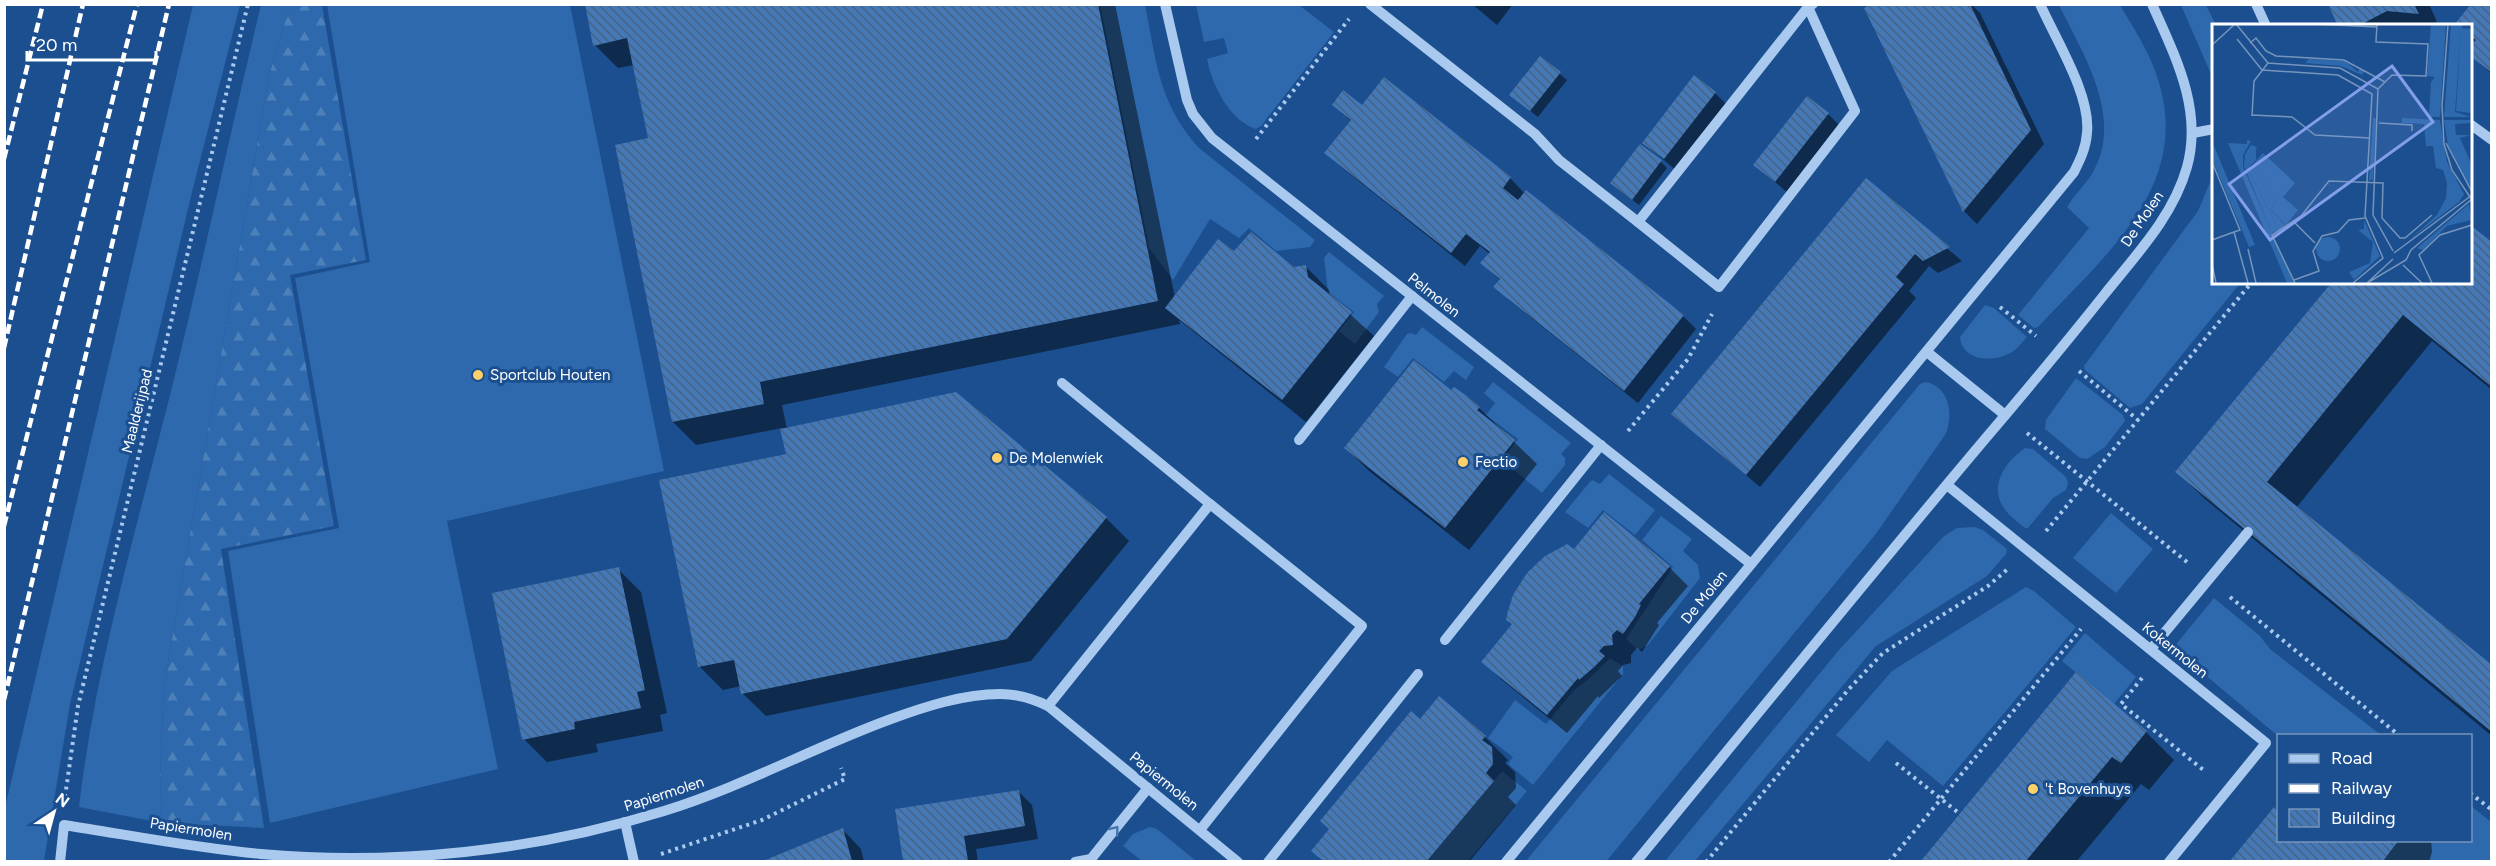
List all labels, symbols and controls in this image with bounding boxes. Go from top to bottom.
scale bar [27,24,156,62]
inset map [2212,24,2472,284]
text: 20 m [36,34,77,56]
street label: De Molen [2117,188,2167,250]
street label: Pelmolen [1404,269,1464,321]
place label: Sportclub Houten [490,366,610,384]
street label: Maalderijpad [118,367,156,455]
marker: Sportclub Houten [471,368,485,382]
place label: De Molenwiek [1009,449,1104,467]
marker: De Molenwiek [990,451,1004,465]
place label: Fectio [1475,453,1518,471]
marker: Fectio [1456,455,1470,469]
street label: De Molen [1677,567,1731,627]
street label: Kokermolen [2138,618,2212,682]
legend [2277,734,2472,842]
text: Road [2331,747,2372,769]
street label: Papiermolen [1126,748,1202,814]
street label: Papiermolen [622,773,706,815]
text: Railway [2331,777,2393,799]
place label: 't Bovenhuys [2045,780,2131,798]
north arrow [24,782,84,842]
marker: 't Bovenhuys [2026,782,2040,796]
text: N [52,789,73,812]
text: Building [2331,807,2396,829]
street label: Papiermolen [149,814,233,844]
one-way arrow [1107,826,1118,837]

